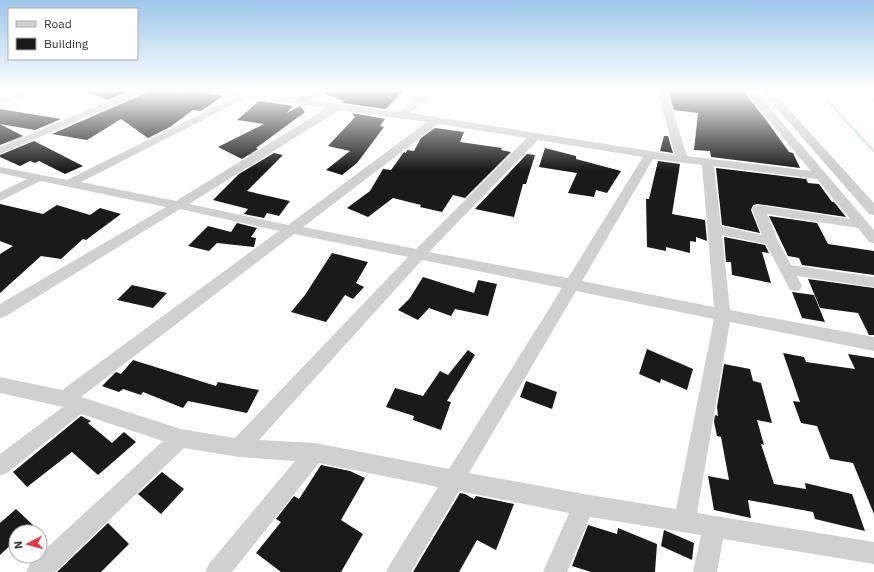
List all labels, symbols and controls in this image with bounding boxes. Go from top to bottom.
legend [8,8,138,60]
text: Road [44,16,72,31]
text: Building [44,36,89,51]
north arrow [8,524,48,564]
text: N [11,540,25,550]

